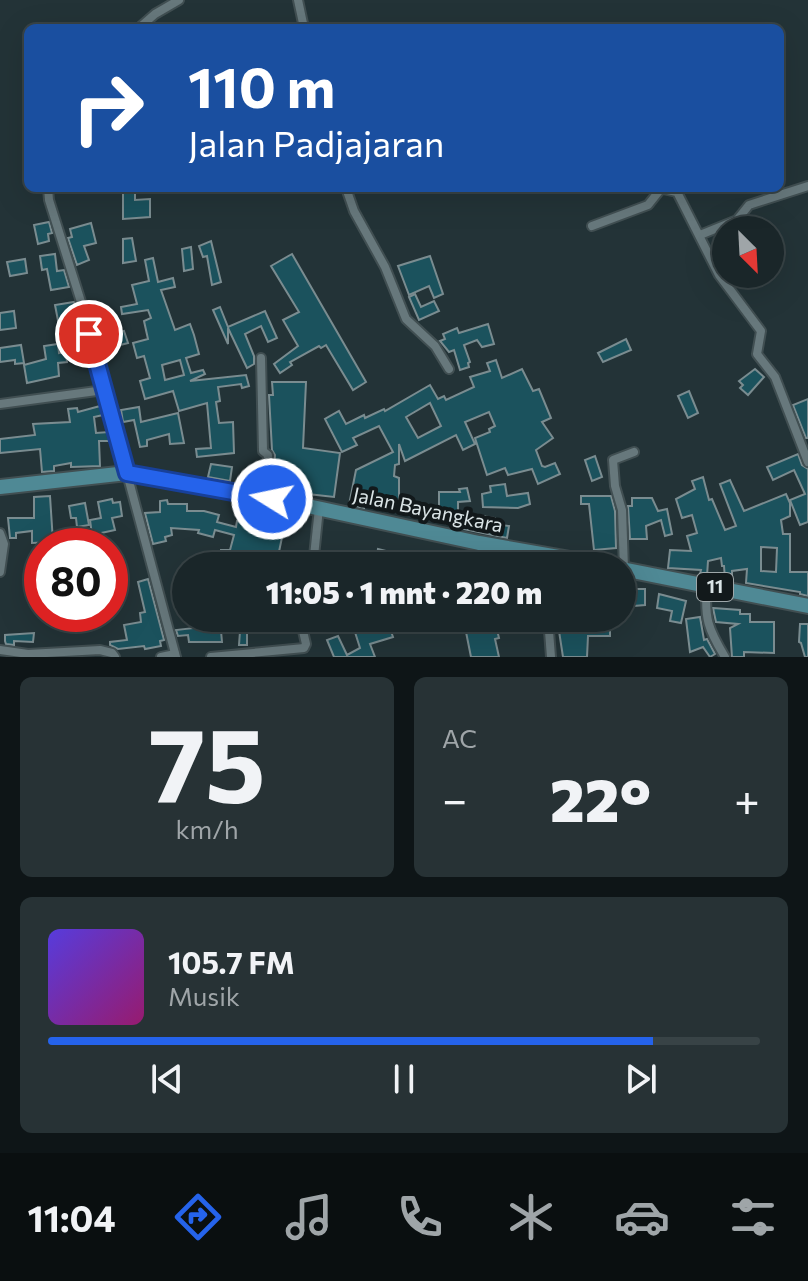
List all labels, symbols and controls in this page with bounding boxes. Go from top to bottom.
text: 110 m [188,51,335,120]
icon: right [56,56,160,160]
text: Jalan Padjajaran [188,120,445,164]
north arrow [712,216,784,288]
map controls [712,216,784,288]
pin [55,300,123,368]
icon: arrive [67,312,111,356]
position arrow [230,457,314,541]
street label: Jalan Bayangkara [351,481,505,537]
speed limit sign: 80 [24,528,128,632]
text: 11:05 · 1 mnt · 220 m [266,573,542,610]
road number: 11 [697,573,733,601]
text: 75 [148,697,266,824]
text: AC [442,722,477,753]
text: 22° [550,761,651,834]
text: − [442,771,467,825]
text: + [734,771,760,825]
text: km/h [175,813,239,844]
text: 105.7 FM [168,943,295,980]
text: Musik [168,980,240,1011]
icon: previous [145,1057,189,1101]
icon: pause [382,1057,426,1101]
icon: next [619,1057,663,1101]
icon: directions [170,1189,226,1245]
icon: music [281,1189,337,1245]
icon: phone [392,1189,448,1245]
icon: climate [503,1189,559,1245]
icon: car [614,1189,670,1245]
icon: filters [725,1189,781,1245]
text: 11:04 [27,1195,116,1239]

